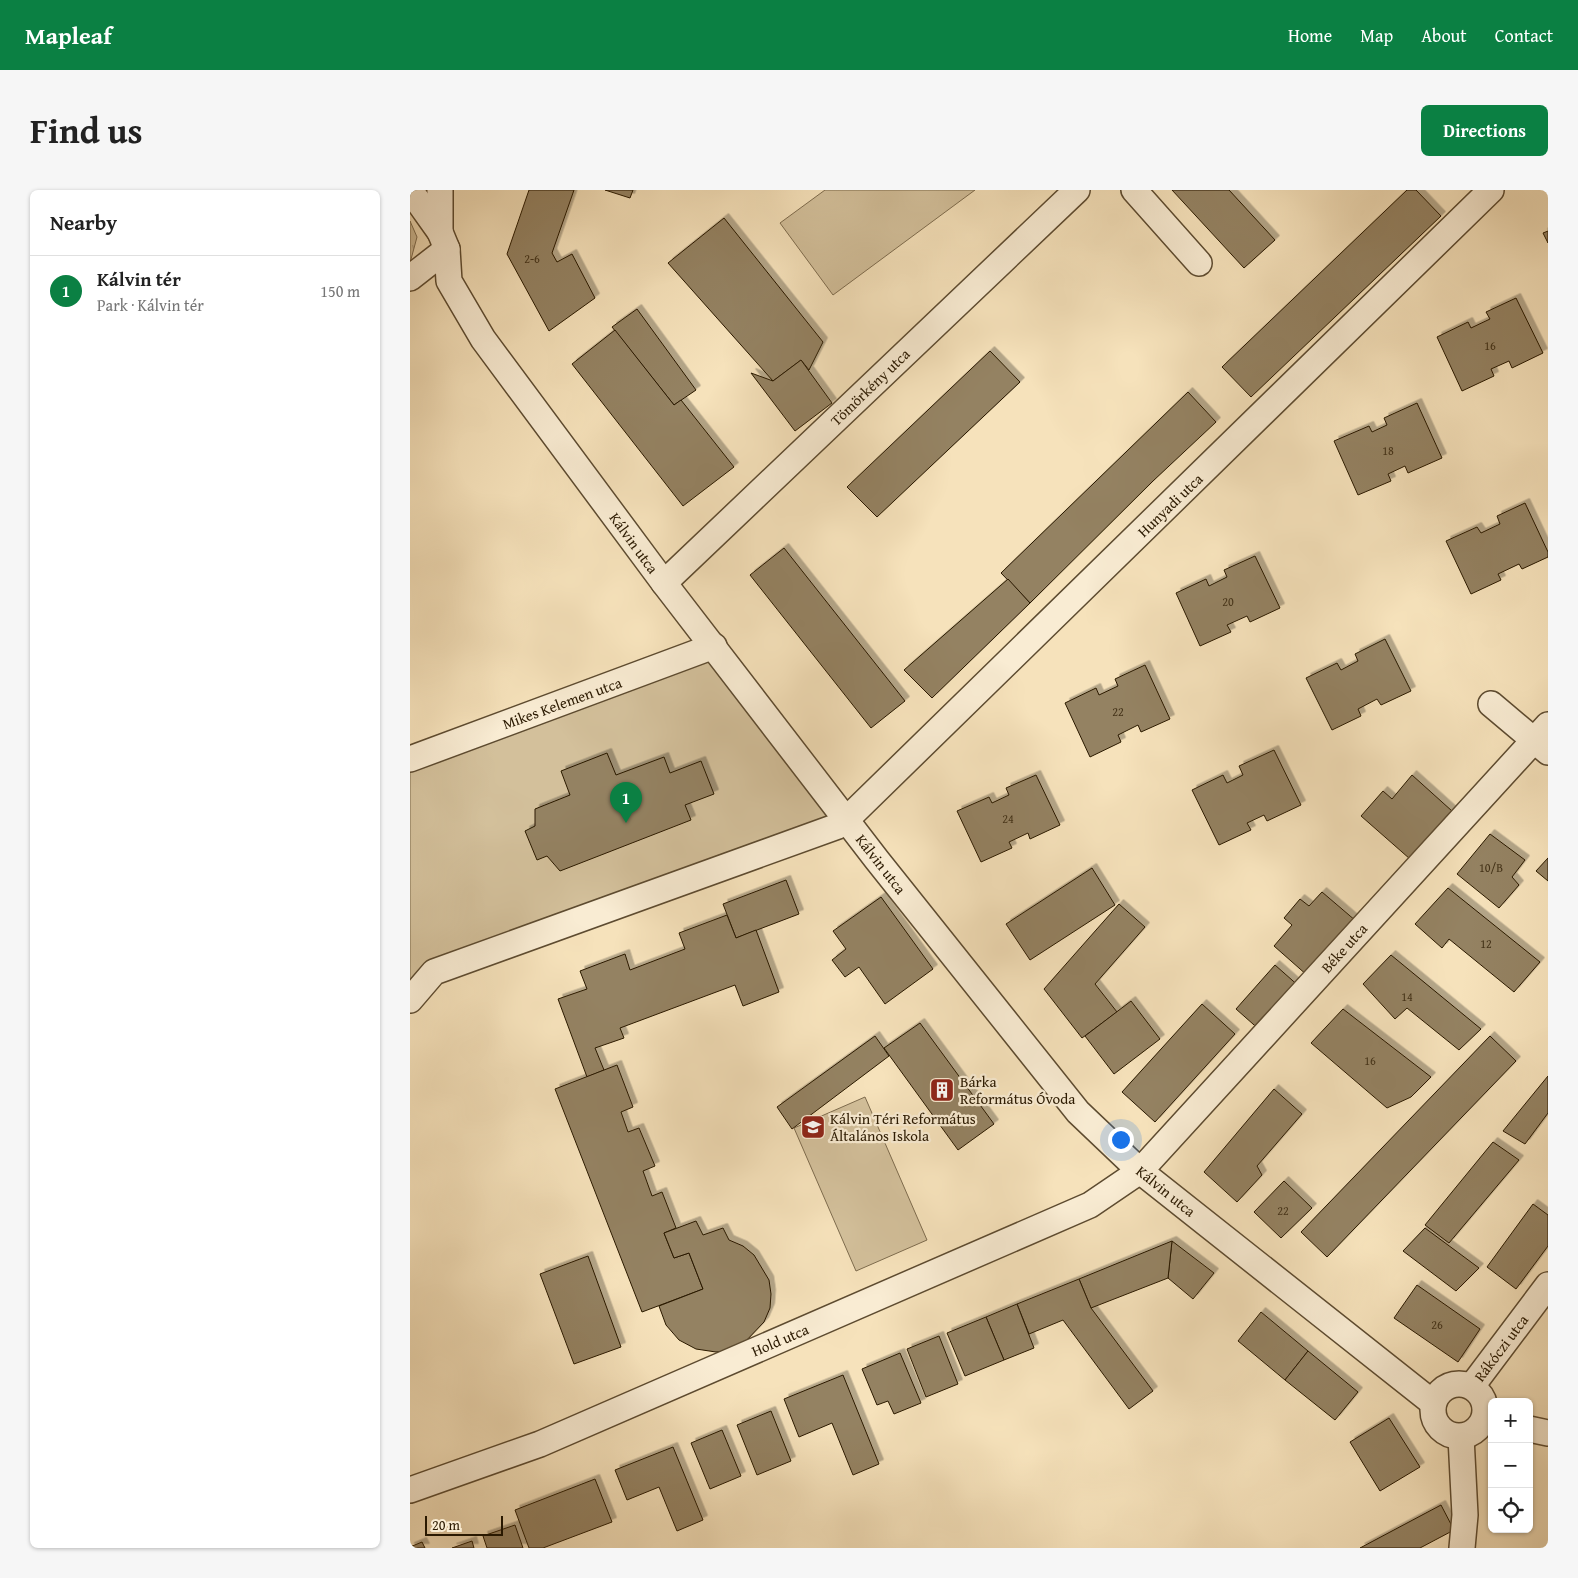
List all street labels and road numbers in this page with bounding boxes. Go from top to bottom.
street label: Tömörkény utca [826,344,914,430]
street label: Hunyadi utca [1133,468,1207,542]
street label: Kálvin utca [605,508,663,578]
street label: Mikes Kelemen utca [499,672,625,734]
street label: Kálvin utca [851,830,911,898]
street label: Béke utca [1316,919,1372,977]
street label: Kálvin utca [1132,1161,1200,1221]
street label: Rákóczi utca [1469,1310,1533,1386]
street label: Hold utca [748,1319,812,1361]

